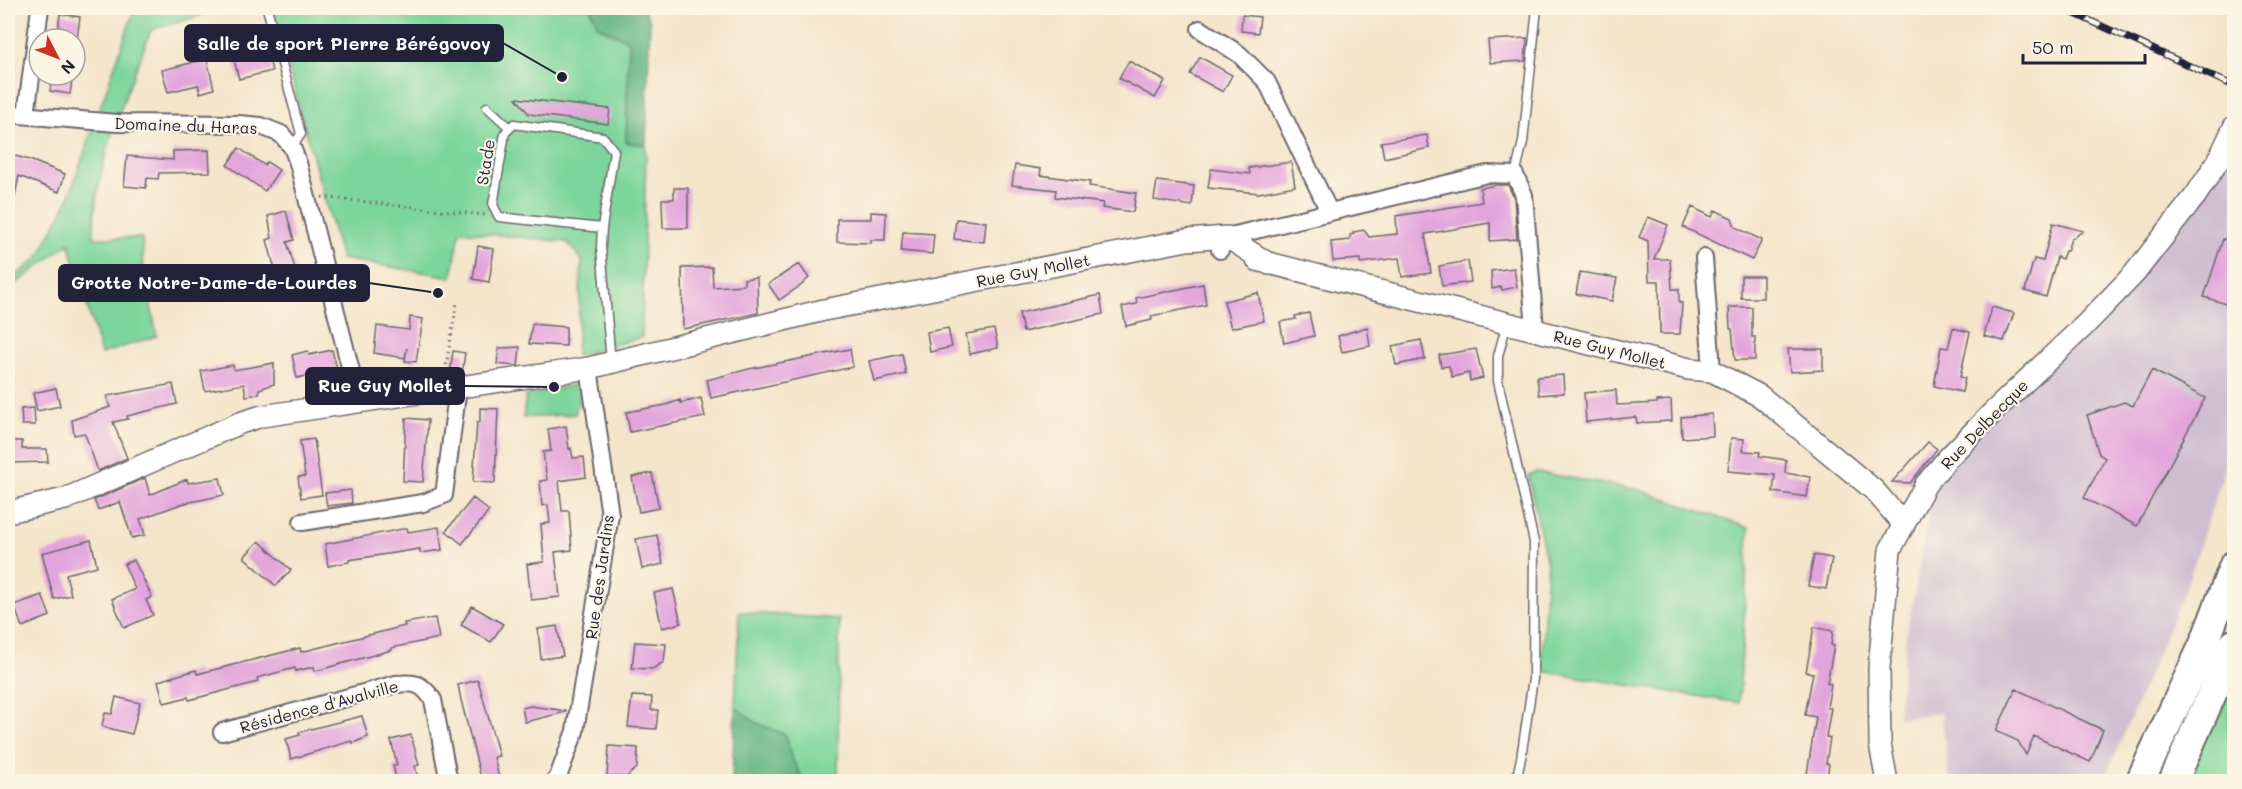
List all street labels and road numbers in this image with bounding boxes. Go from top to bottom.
street label: Domaine du Haras [114,112,258,138]
street label: Stade [471,138,499,186]
street label: Rue Guy Mollet [974,249,1092,291]
street label: Rue Guy Mollet [1552,325,1668,373]
street label: Rue Delbecque [1936,374,2032,474]
street label: Rue des Jardins [580,513,618,641]
street label: Résidence d'Avalville [237,675,401,737]

